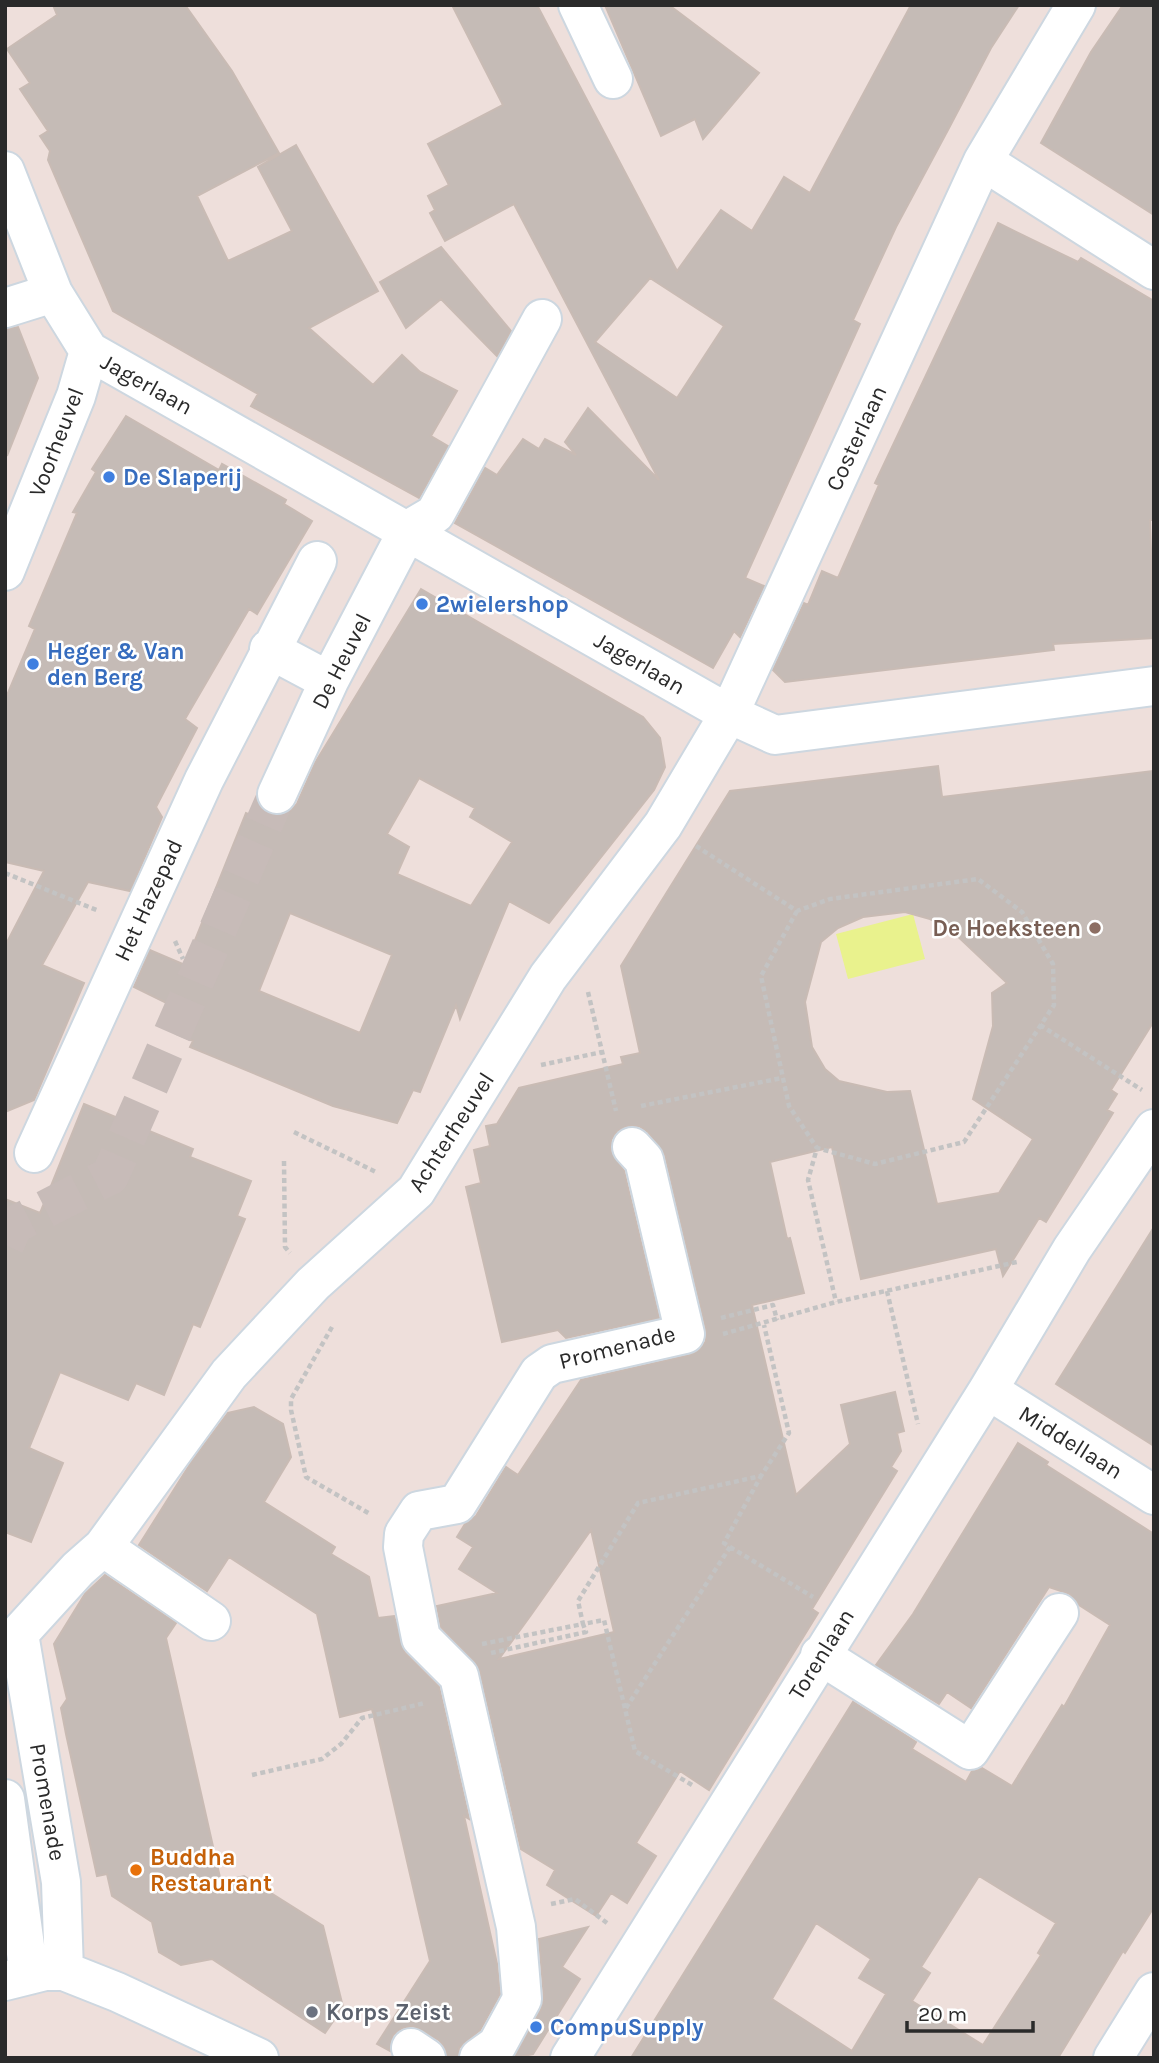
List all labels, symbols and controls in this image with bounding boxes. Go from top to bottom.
street label: Jagerlaan [96,348,197,421]
street label: Costerlaan [820,381,893,495]
street label: Voorheuvel [23,384,90,501]
place label: De Slaperij [123,464,242,491]
marker: De Slaperij [101,469,117,485]
place label: 2wielershop [436,591,569,618]
marker: 2wielershop [414,596,430,612]
street label: De Heuvel [306,609,377,713]
street label: Jagerlaan [589,627,690,700]
place label: Heger & Van den Berg [47,638,185,691]
marker: Heger & Van den Berg [25,656,41,672]
street label: Het Hazepad [108,835,189,966]
place label: De Hoeksteen [932,915,1081,942]
marker: De Hoeksteen [1087,920,1103,936]
street label: Achterheuvel [403,1067,500,1197]
street label: Promenade [556,1320,678,1375]
street label: Middellaan [1014,1400,1128,1485]
street label: Torenlaan [783,1604,860,1705]
street label: Promenade [24,1741,71,1863]
place label: Buddha Restaurant [150,1844,272,1897]
marker: Buddha Restaurant [128,1862,144,1878]
scale bar [907,1990,1033,2034]
place label: Korps Zeist [326,1999,450,2026]
text: 20 m [918,2002,967,2026]
marker: Korps Zeist [304,2004,320,2020]
place label: CompuSupply [550,2014,704,2041]
marker: CompuSupply [528,2019,544,2035]

